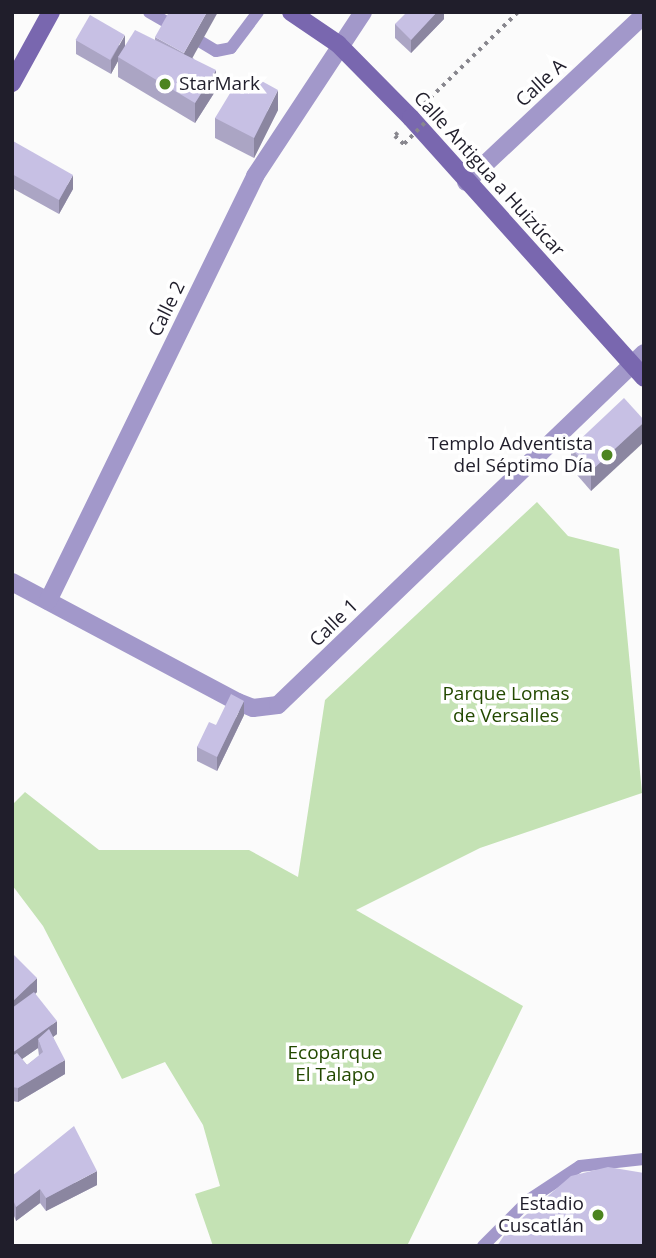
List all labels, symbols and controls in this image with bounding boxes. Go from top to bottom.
street label: Calle A [511,54,571,112]
place label: StarMark [179,73,260,95]
marker: StarMark [157,76,173,92]
street label: Calle Antigua a Huizúcar [409,87,569,261]
street label: Calle 2 [144,278,190,340]
place label: Templo Adventista del Séptimo Día [428,433,593,477]
marker: Templo Adventista del Séptimo Día [599,447,615,463]
street label: Calle 1 [305,594,363,652]
park label: Parque Lomas de Versalles [442,683,570,727]
park label: Ecoparque El Talapo [288,1042,382,1086]
place label: Estadio Cuscatlán [498,1193,584,1237]
marker: Estadio Cuscatlán [590,1207,606,1223]

